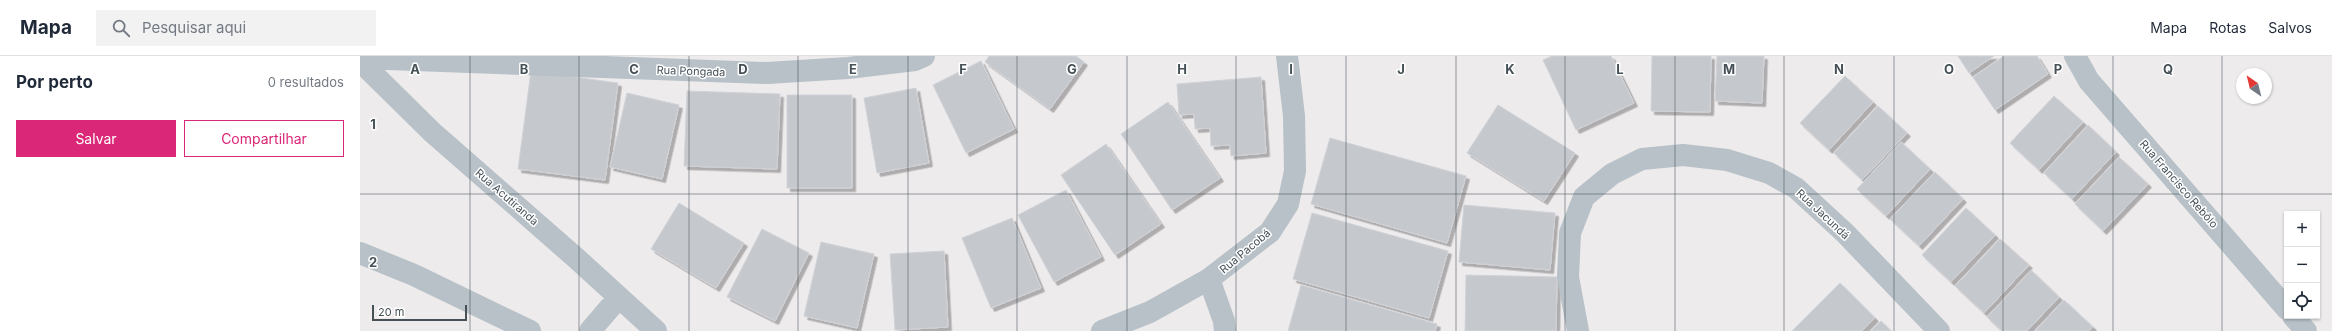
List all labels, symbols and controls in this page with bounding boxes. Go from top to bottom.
search box [96,10,376,46]
text: Mapa [20,16,72,39]
icon: search [110,17,132,39]
text: Pesquisar aqui [142,18,246,37]
text: Mapa [2150,19,2187,36]
text: Rotas [2209,19,2246,36]
text: Salvos [2268,19,2312,36]
text: A [410,61,420,77]
text: B [520,61,529,77]
text: C [629,61,639,77]
text: D [738,61,748,77]
text: E [849,61,857,77]
text: F [959,61,967,77]
text: G [1067,61,1077,77]
text: H [1177,61,1187,77]
text: I [1289,61,1293,77]
text: J [1397,61,1405,77]
text: K [1505,61,1515,77]
text: L [1616,61,1624,77]
text: M [1723,61,1735,77]
text: N [1834,61,1844,77]
text: O [1944,61,1954,77]
text: P [2054,61,2062,77]
text: Q [2163,61,2173,77]
street label: Rua Pongada [656,63,726,79]
north arrow [2236,68,2272,104]
text: Por perto [16,72,93,92]
text: 0 resultados [268,74,344,90]
text: 1 [370,116,376,132]
button: Salvar [16,120,176,157]
button: Compartilhar [184,120,344,157]
street label: Rua Francisco Rebôlo [2137,137,2221,231]
street label: Rua Acutiranda [473,166,541,228]
street label: Rua Jacundá [1794,186,1852,242]
map controls [2284,211,2320,319]
button: + [2284,211,2320,247]
street label: Rua Pacobá [1217,226,1273,276]
button: − [2284,247,2320,283]
text: 2 [369,254,377,270]
button: locate [2284,283,2320,319]
scale bar [372,303,467,322]
text: 20 m [378,305,404,319]

